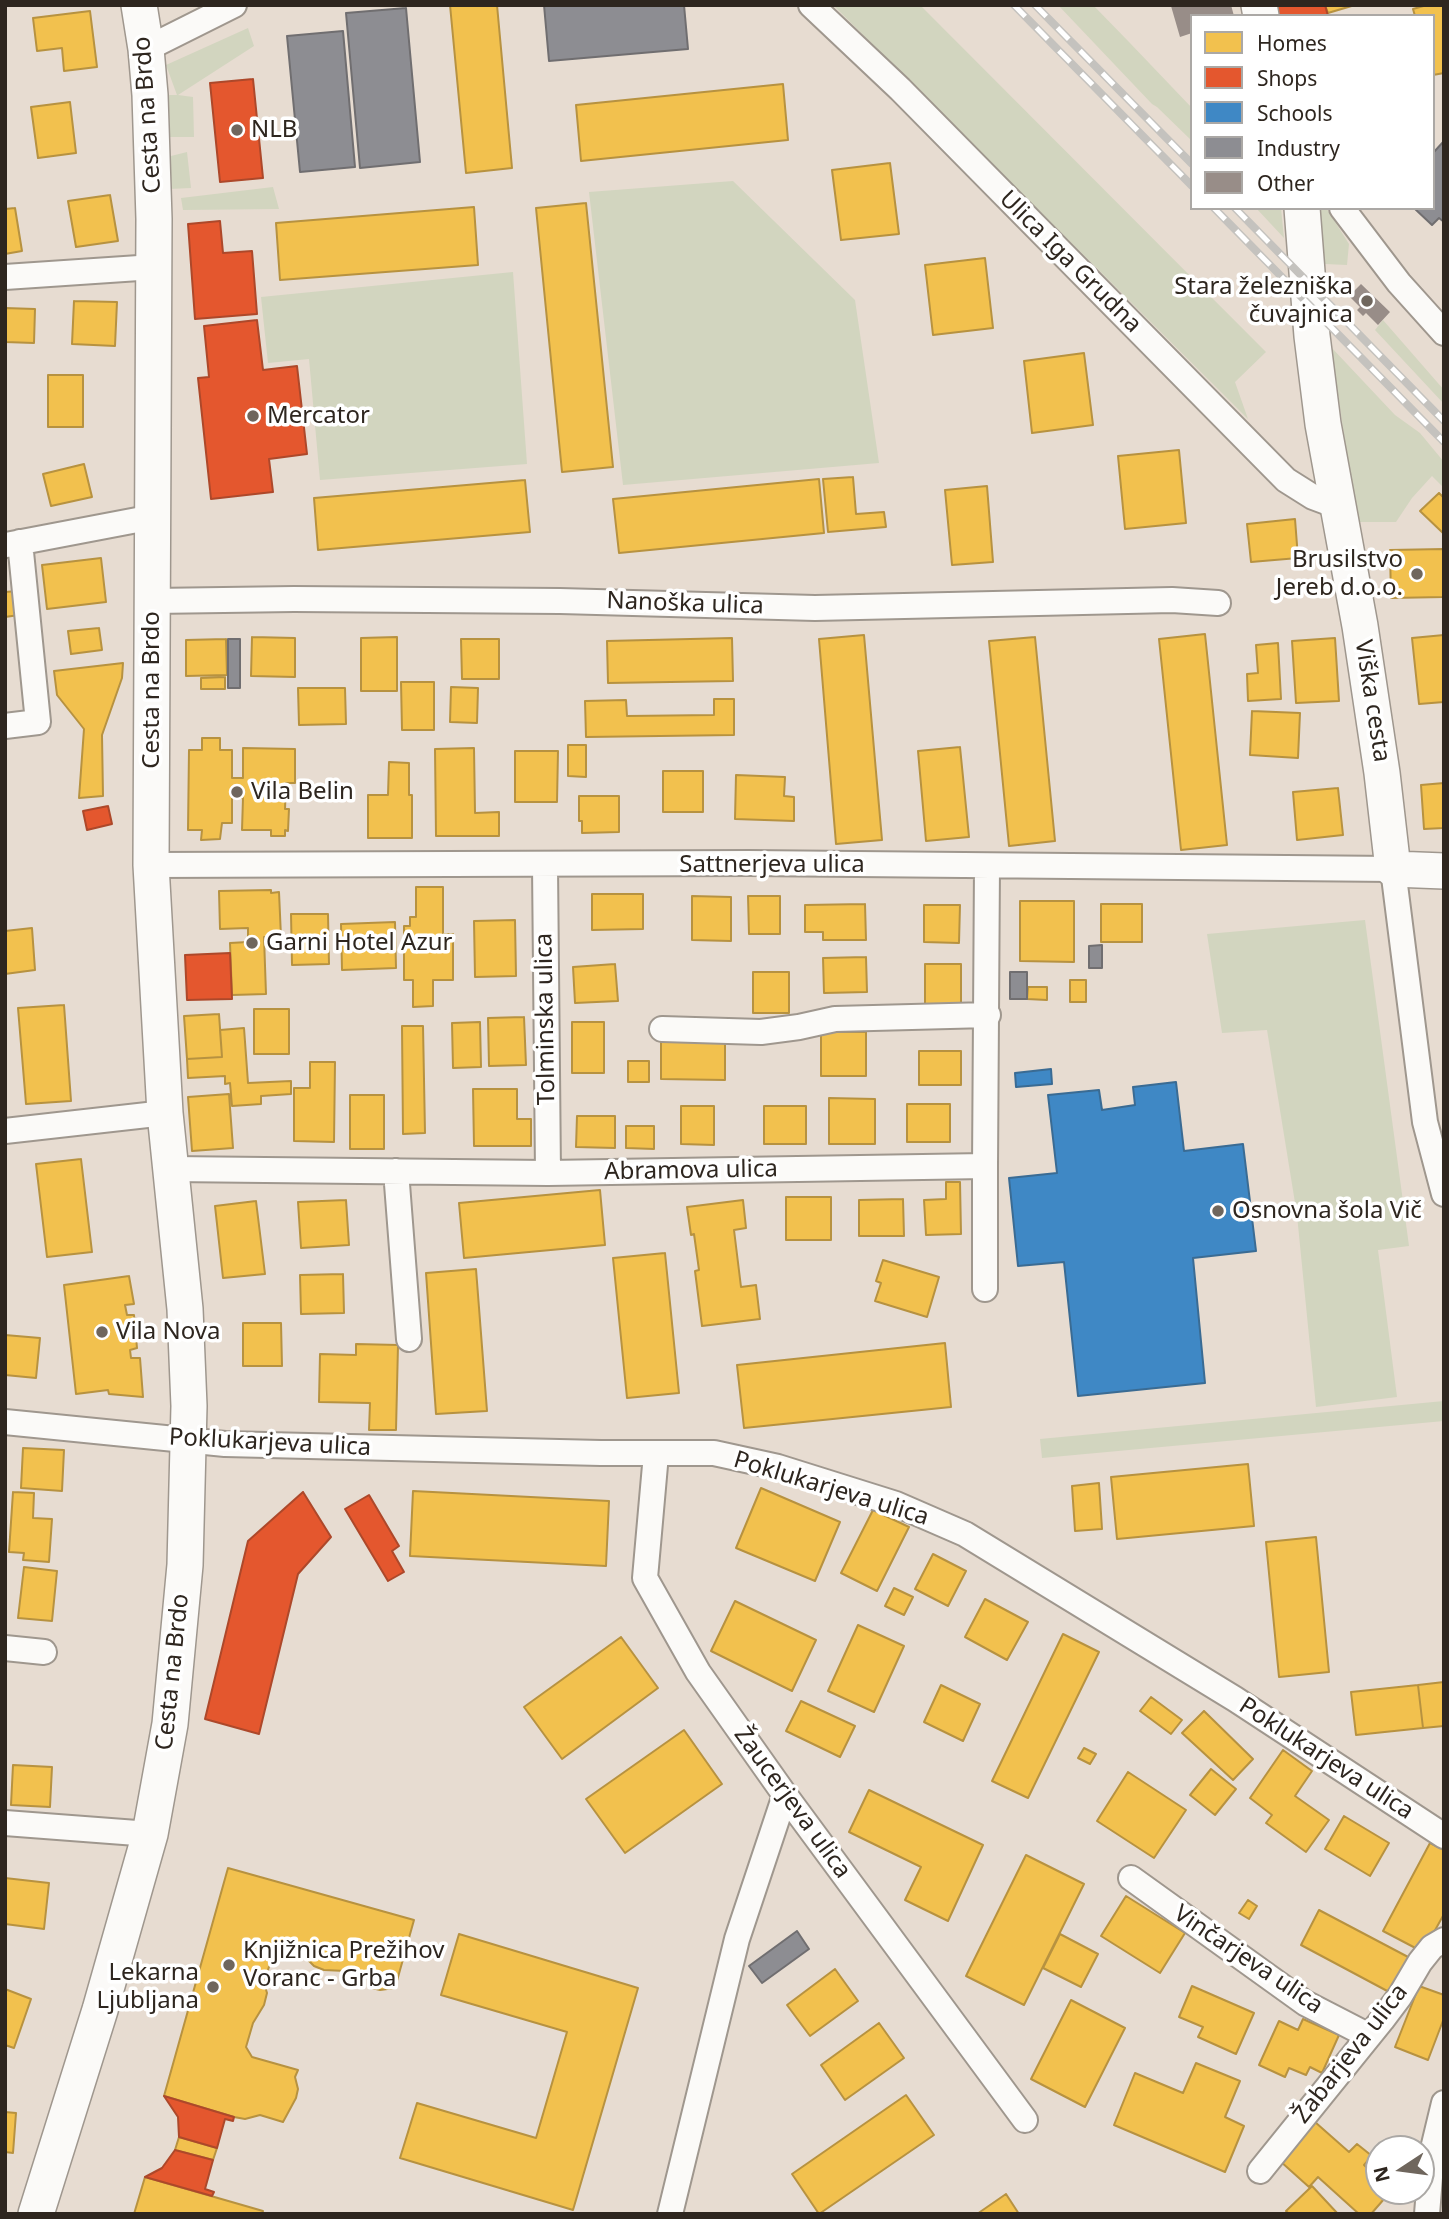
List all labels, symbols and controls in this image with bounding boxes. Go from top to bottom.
legend [1190,14,1435,210]
text: Homes [1257,29,1327,57]
street label: Cesta na Brdo [128,35,168,195]
text: Shops [1257,64,1317,92]
text: Schools [1257,99,1332,127]
place label: NLB [251,116,297,144]
marker: NLB [229,122,245,138]
text: Industry [1257,134,1340,162]
text: Other [1257,169,1314,197]
street label: Ulica Iga Grudna [993,185,1147,339]
place label: Stara železniška čuvajnica [1174,273,1353,329]
marker: Stara železniška čuvajnica [1359,293,1375,309]
place label: Mercator [267,402,370,430]
marker: Mercator [245,408,261,424]
place label: Brusilstvo Jereb d.o.o. [1276,546,1403,602]
marker: Brusilstvo Jereb d.o.o. [1409,566,1425,582]
street label: Nanoška ulica [606,587,764,621]
street label: Cesta na Brdo [138,611,166,769]
street label: Viška cesta [1348,638,1396,764]
place label: Vila Belin [251,778,354,806]
marker: Vila Belin [229,784,245,800]
street label: Sattnerjeva ulica [679,851,865,879]
place label: Garni Hotel Azur [266,929,452,957]
street label: Tolminska ulica [530,933,562,1105]
marker: Garni Hotel Azur [244,935,260,951]
street label: Abramova ulica [604,1155,778,1187]
place label: Osnovna šola Vič [1232,1197,1422,1225]
marker: Osnovna šola Vič [1210,1203,1226,1219]
place label: Vila Nova [116,1318,220,1346]
marker: Vila Nova [94,1324,110,1340]
street label: Poklukarjeva ulica [168,1423,372,1463]
street label: Poklukarjeva ulica [730,1446,932,1532]
street label: Cesta na Brdo [150,1592,196,1752]
street label: Poklukarjeva ulica [1233,1692,1419,1826]
street label: Žaucerjeva ulica [727,1722,857,1884]
street label: Vinčarjeva ulica [1168,1900,1328,2020]
place label: Knjižnica Prežihov Voranc - Grba [243,1937,444,1993]
marker: Knjižnica Prežihov Voranc - Grba [221,1957,237,1973]
place label: Lekarna Ljubljana [96,1959,199,2015]
marker: Lekarna Ljubljana [205,1979,221,1995]
street label: Žabarjeva ulica [1288,1979,1414,2129]
north arrow [1365,2135,1435,2205]
text: N [1367,2164,1396,2185]

